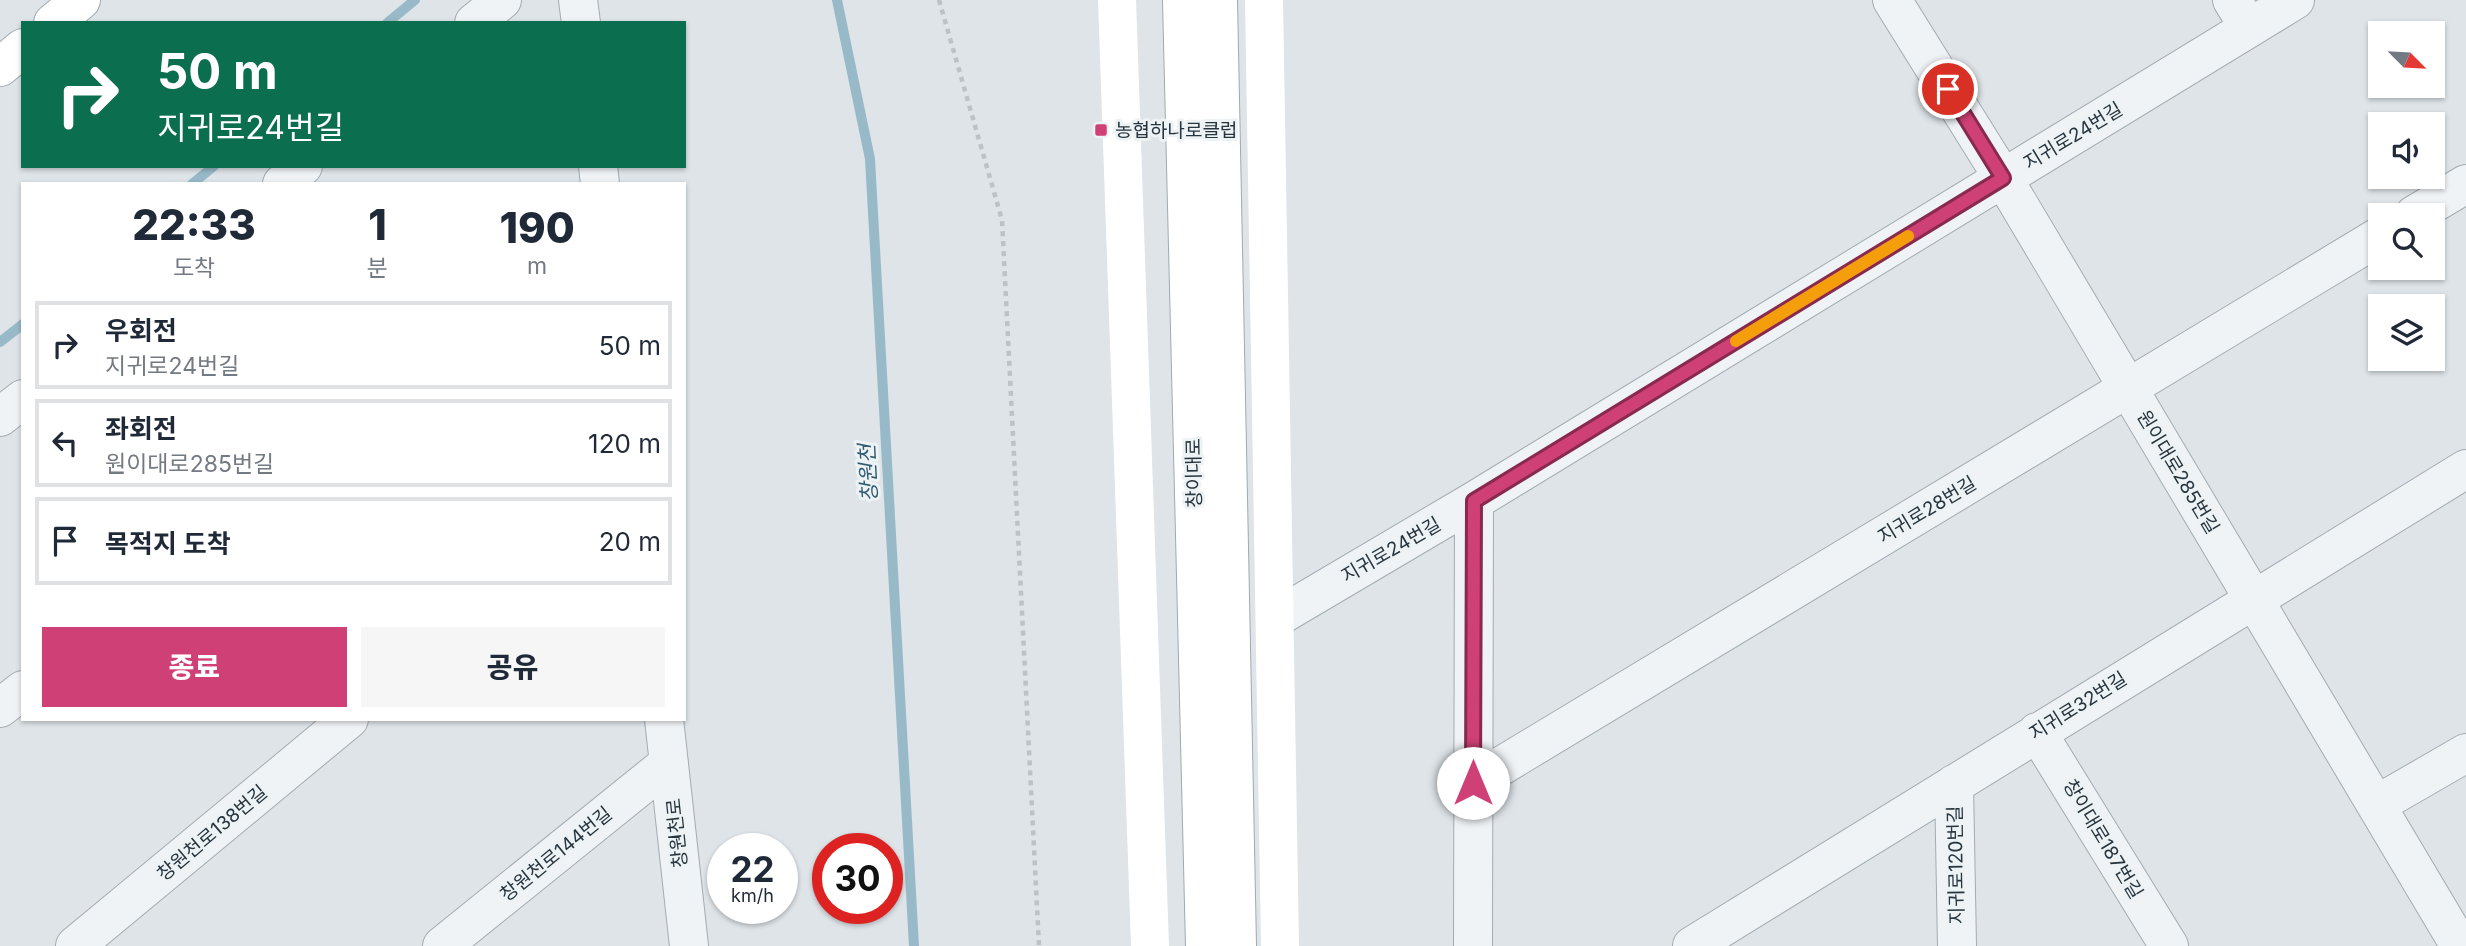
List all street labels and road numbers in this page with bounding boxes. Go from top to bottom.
street label: 지귀로24번길 [2020,98,2126,174]
street label: 원이대로285번길 [2132,406,2224,538]
street label: 창이대로 [1182,438,1206,508]
street label: 지귀로28번길 [1874,472,1980,548]
street label: 지귀로24번길 [1337,512,1445,588]
street label: 지귀로32번길 [2025,667,2131,745]
street label: 창이대로187번길 [2058,775,2148,903]
street label: 창원천로138번길 [152,780,272,886]
street label: 창원천로 [662,797,692,869]
street label: 창원천로144번길 [495,802,617,906]
street label: 지귀로120번길 [1943,805,1969,925]

